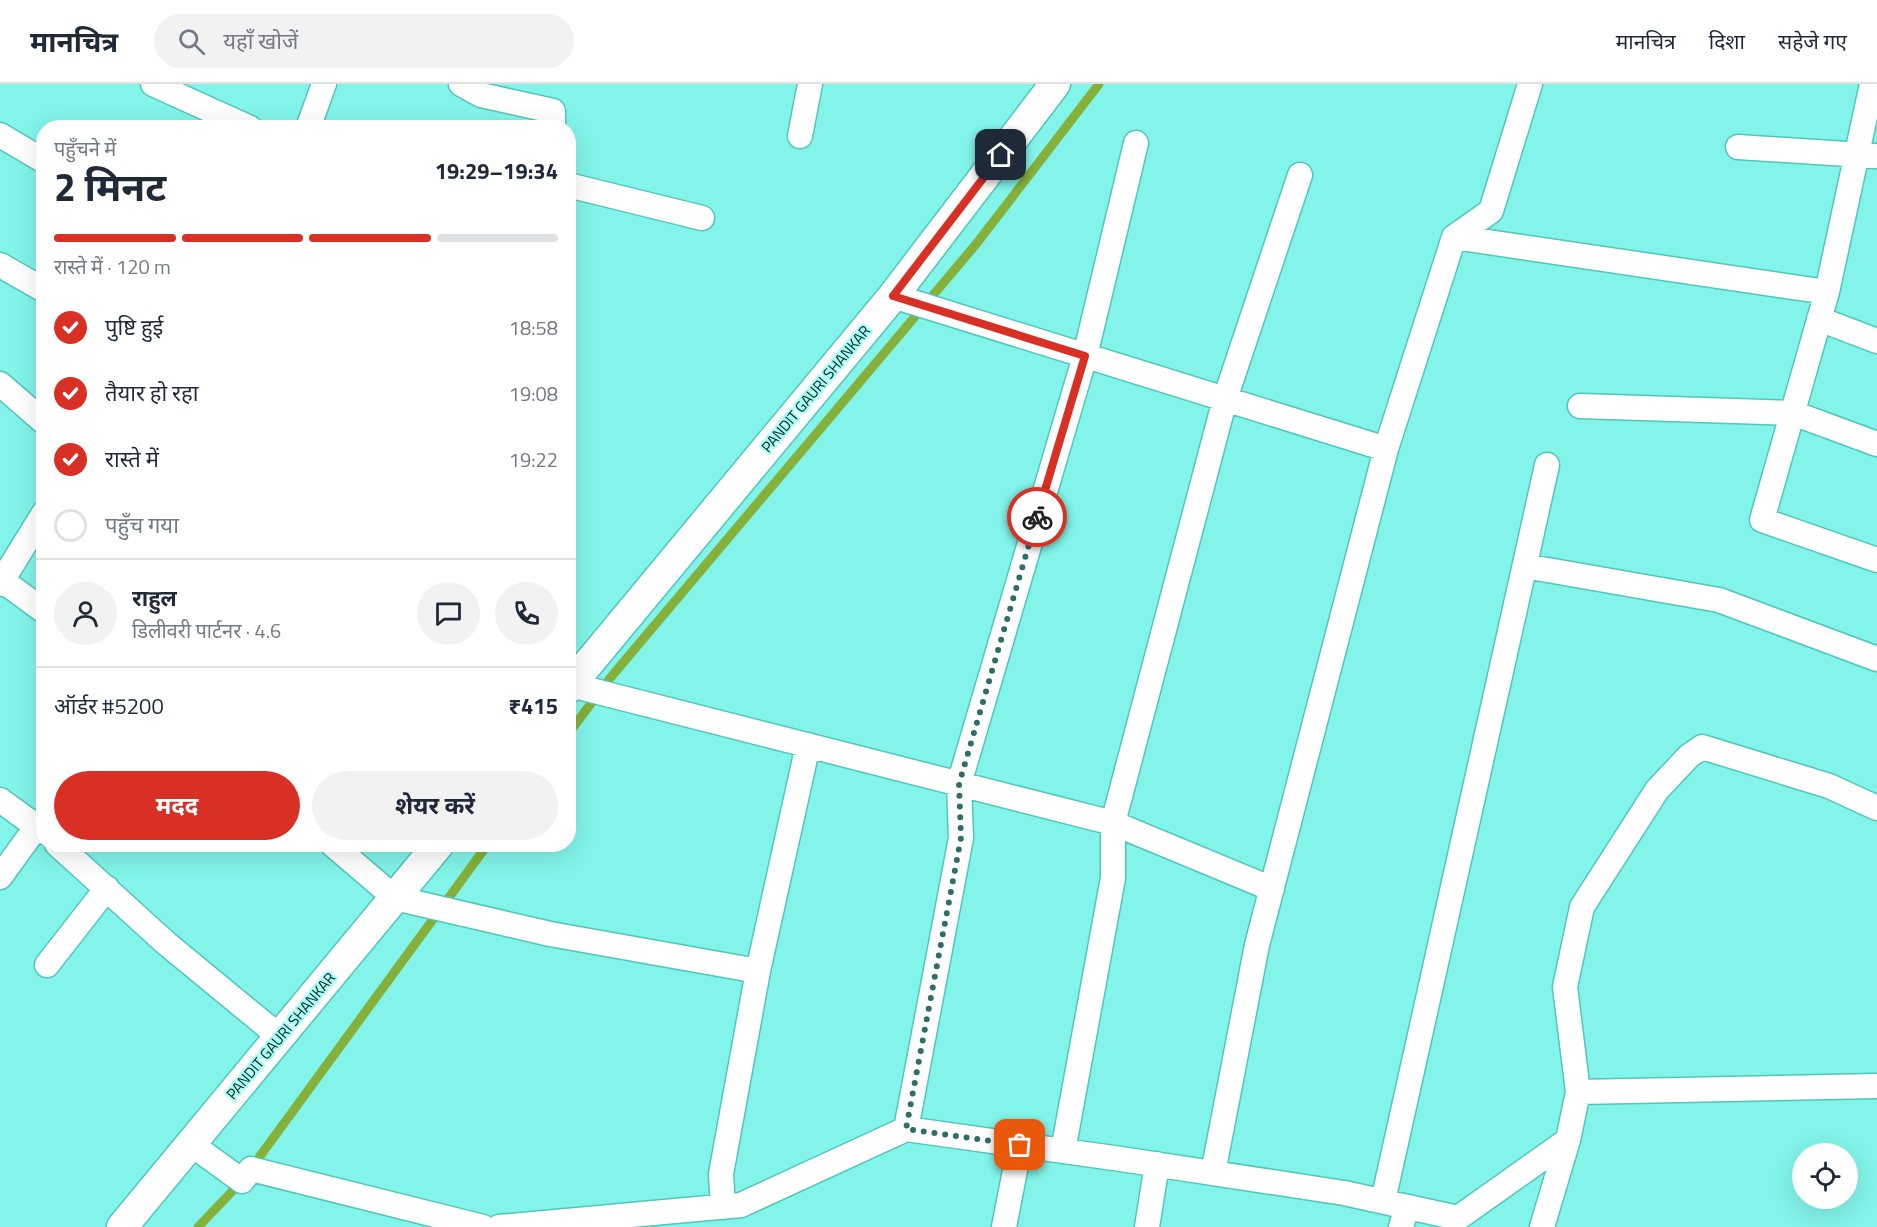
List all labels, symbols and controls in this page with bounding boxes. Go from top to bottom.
search box [154,14,574,68]
text: मानचित्र [30,20,118,63]
text: यहाँ खोजें [223,24,298,58]
icon: search [175,25,208,58]
text: मानचित्र [1616,25,1676,57]
text: दिशा [1709,25,1745,57]
text: सहेजे गए [1778,25,1847,57]
pin [975,129,1026,180]
text: पहुँचने में [54,133,116,164]
icon: home [984,138,1017,171]
text: 19:29–19:34 [435,154,558,188]
text: 2 मिनट [54,157,166,216]
text: रास्ते में · 120 m [54,251,171,282]
text: पुष्टि हुई [105,310,163,344]
icon: check [54,311,87,344]
text: 18:58 [509,312,558,343]
street label: PANDIT GAURI SHANKAR [755,320,876,457]
text: तैयार हो रहा [105,376,198,410]
icon: check [54,377,87,410]
text: 19:08 [509,378,558,409]
text: रास्ते में [105,442,159,476]
icon: check [54,443,87,476]
text: 19:22 [509,444,558,475]
courier [1007,487,1067,547]
icon: bike [1021,501,1054,534]
text: पहुँच गया [105,508,179,542]
text: राहुल [132,581,177,615]
button: person [54,582,117,645]
button: chat [417,582,480,645]
button: phone [495,582,558,645]
text: डिलीवरी पार्टनर · 4.6 [132,615,281,646]
text: ऑर्डर #5200 [54,689,164,723]
text: ₹415 [508,689,558,723]
button: मदद [54,771,300,840]
button: शेयर करें [312,771,558,840]
street label: PANDIT GAURI SHANKAR [220,967,341,1104]
pin [994,1119,1045,1170]
icon: bag [1003,1128,1036,1161]
map controls [1792,1143,1858,1209]
button: locate [1792,1143,1858,1209]

